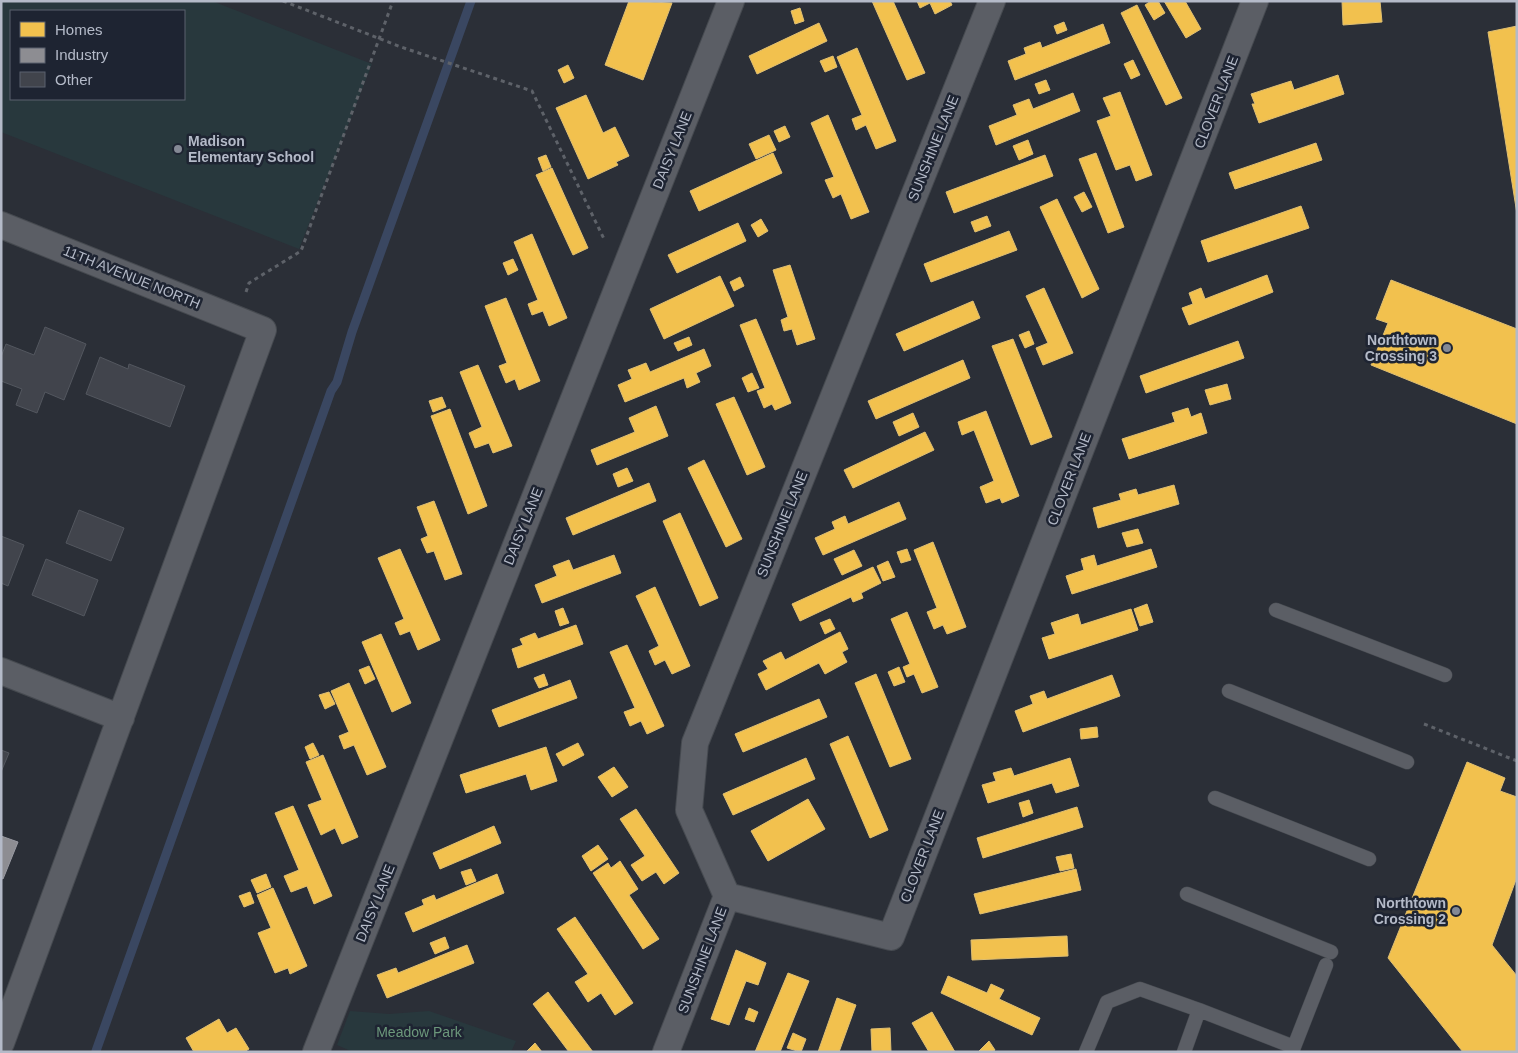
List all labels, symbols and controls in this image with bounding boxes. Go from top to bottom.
legend [10,10,185,100]
text: Homes [55,21,103,38]
text: Industry [55,46,109,63]
street label: CLOVER LANE [1191,53,1241,151]
text: Other [55,71,93,88]
street label: SUNSHINE LANE [904,93,962,203]
street label: DAISY LANE [649,109,695,191]
place label: Madison Elementary School [188,133,314,165]
marker: Madison Elementary School [172,143,184,155]
street label: 11TH AVENUE NORTH [61,242,203,312]
place label: Northtown Crossing 3 [1365,332,1437,364]
marker: Northtown Crossing 3 [1441,342,1453,354]
street label: CLOVER LANE [1044,430,1094,528]
street label: SUNSHINE LANE [753,469,811,579]
street label: DAISY LANE [500,485,546,567]
street label: CLOVER LANE [897,807,947,905]
street label: DAISY LANE [352,862,398,944]
place label: Northtown Crossing 2 [1374,895,1446,927]
street label: SUNSHINE LANE [674,904,730,1016]
marker: Northtown Crossing 2 [1450,905,1462,917]
park label: Meadow Park [376,1024,463,1040]

